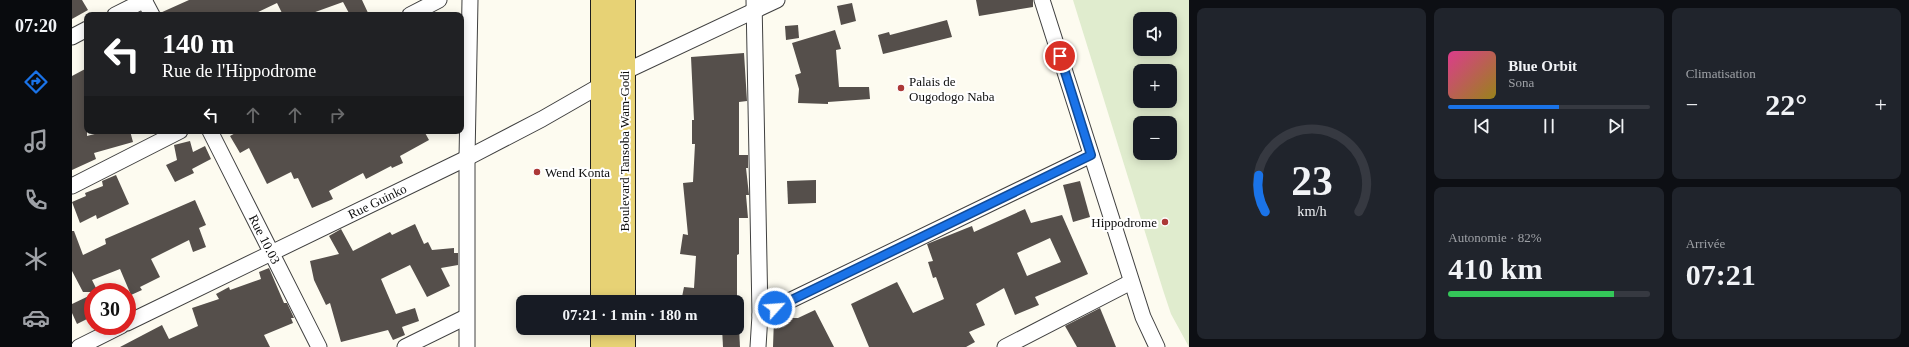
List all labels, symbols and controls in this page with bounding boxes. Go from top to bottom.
map controls [1133,12,1177,160]
button: sound [1133,12,1177,56]
text: 07:20 [15,16,57,36]
icon: left [96,28,148,80]
text: 140 m [162,28,234,59]
pin [1043,39,1077,73]
icon: arrive [1049,45,1071,67]
text: Blue Orbit [1508,58,1577,74]
text: Rue de l'Hippodrome [162,61,316,81]
button: + [1133,64,1177,108]
text: Climatisation [1686,66,1756,81]
icon: directions [22,68,50,96]
street label: Boulevard Tansoba Wam-Godi [617,70,632,231]
place label: Palais de Ougodogo Naba [909,74,995,104]
text: Sona [1508,75,1534,90]
marker: Palais de Ougodogo Naba [896,83,906,93]
text: 22° [1765,88,1807,121]
text: − [1686,92,1698,117]
text: + [1875,92,1887,117]
icon: left [200,104,222,126]
icon: ahead [242,104,264,126]
icon: ahead [284,104,306,126]
icon: right [326,104,348,126]
icon: previous [1471,115,1493,137]
icon: pause [1538,115,1560,137]
icon: next [1605,115,1627,137]
button: − [1133,116,1177,160]
icon: music [22,127,50,155]
text: 23 [1291,157,1332,203]
place label: Wend Konta [545,165,610,180]
marker: Wend Konta [532,167,542,177]
street label: Rue Guinko [346,181,409,222]
icon: phone [22,186,50,214]
text: km/h [1297,202,1326,218]
street label: Rue 10.03 [246,212,283,266]
place label: Hippodrome [1091,215,1157,230]
marker: Hippodrome [1160,217,1170,227]
text: Autonomie · 82% [1448,230,1541,245]
text: Arrivée [1686,236,1725,251]
icon: climate [22,245,50,273]
text: 410 km [1448,252,1543,285]
text: 07:21 [1686,258,1756,291]
speed limit sign: 30 [84,283,136,335]
position arrow [754,287,796,329]
icon: car [22,304,50,332]
text: 07:21 · 1 min · 180 m [563,307,698,323]

